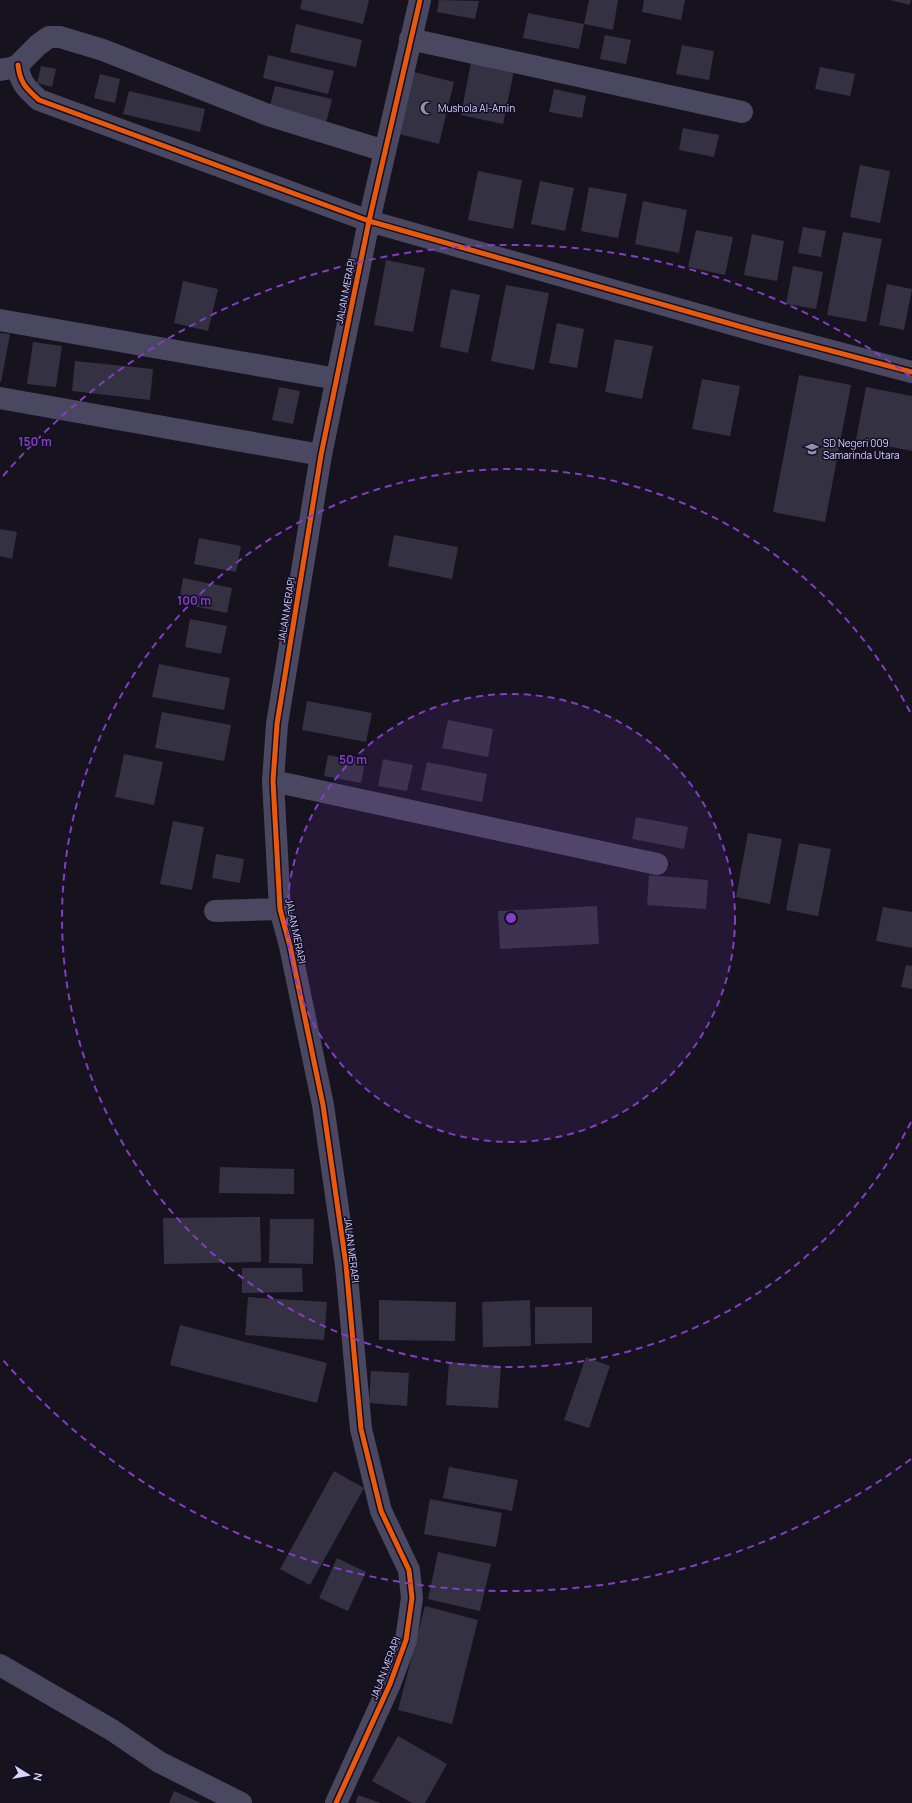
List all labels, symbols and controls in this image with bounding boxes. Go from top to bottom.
mosque icon: Mushola Al-Amin [419,100,435,116]
place label: Mushola Al-Amin [438,101,515,115]
street label: JALAN MERAPI [332,257,358,325]
text: 150 m [18,433,52,450]
place label: SD Negeri 009 Samarinda Utara [823,436,900,462]
school or university icon: SD Negeri 009 Samarinda Utara [804,441,820,457]
street label: JALAN MERAPI [274,576,298,644]
text: 100 m [177,592,211,609]
text: 50 m [339,751,367,768]
street label: JALAN MERAPI [282,897,310,965]
centre of rings [504,911,518,925]
street label: JALAN MERAPI [341,1216,363,1284]
street label: JALAN MERAPI [367,1635,403,1701]
north arrow [8,1755,48,1795]
text: N [30,1772,46,1782]

